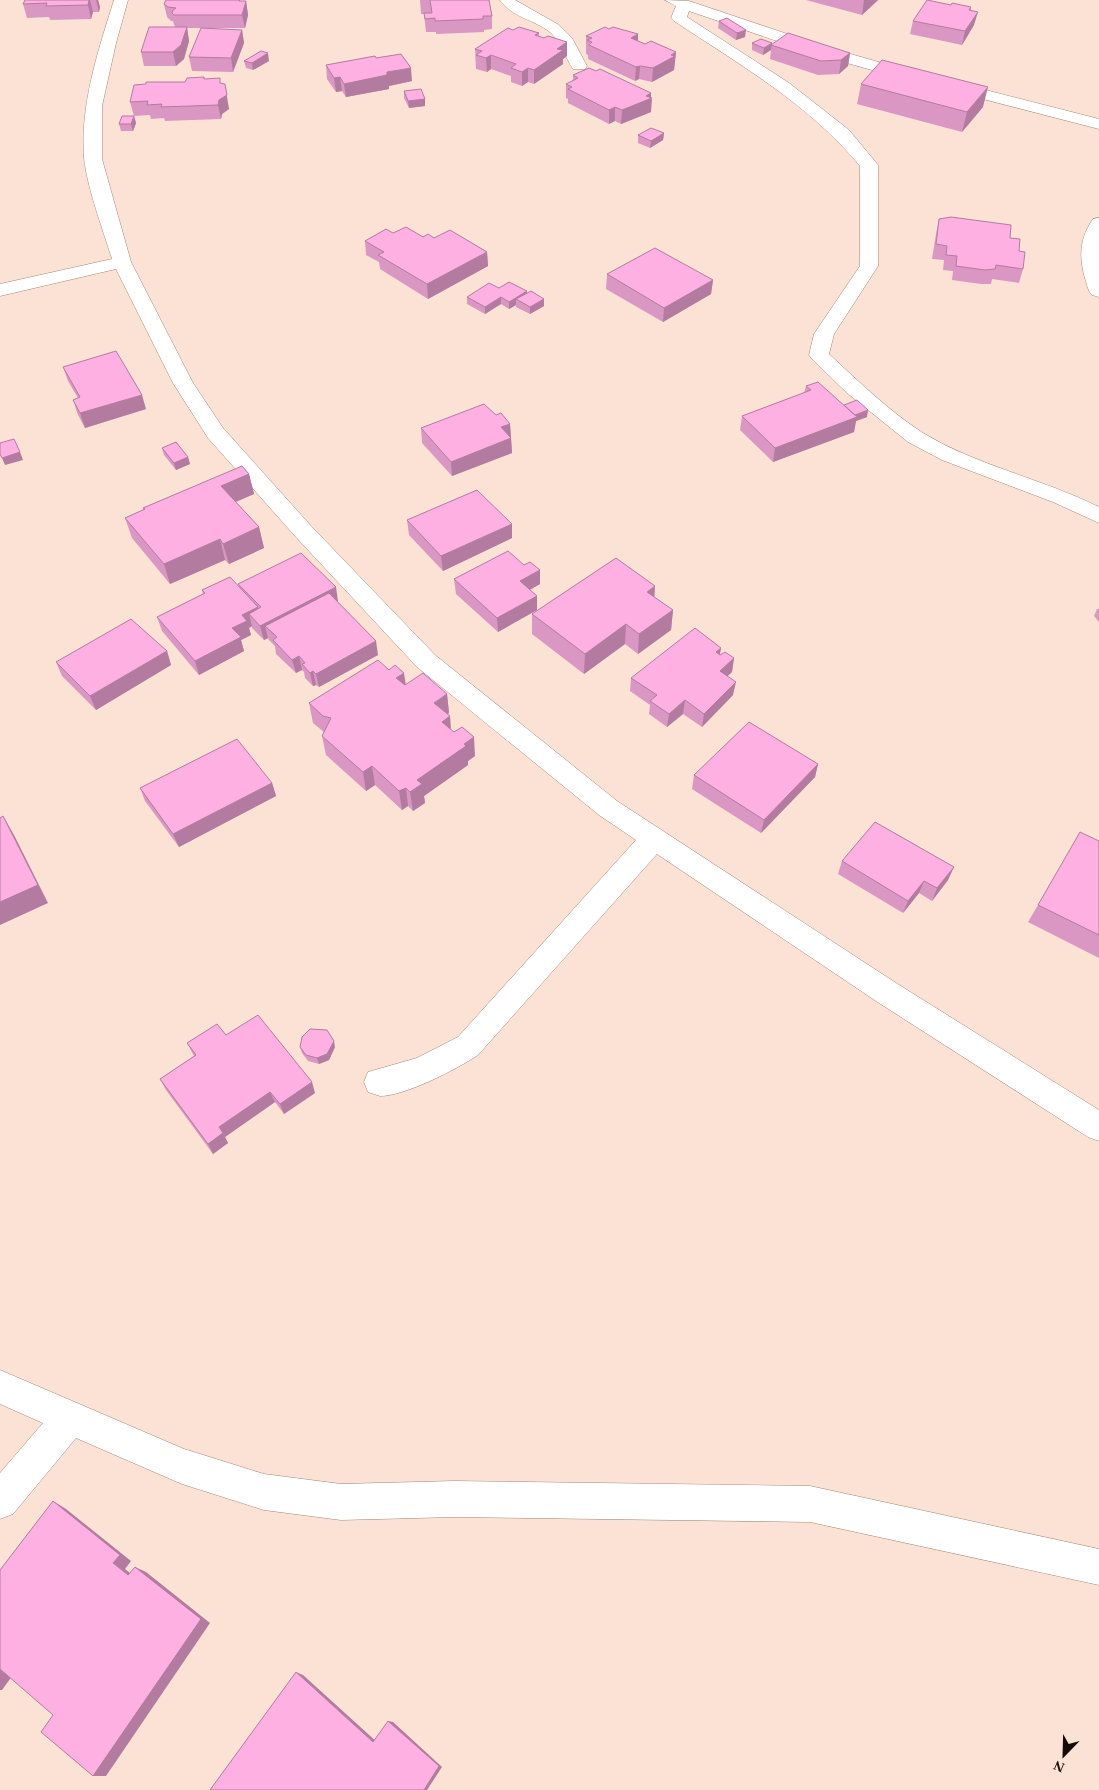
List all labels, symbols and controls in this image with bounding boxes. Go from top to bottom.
north arrow [1039,1730,1089,1780]
text: N [1052,1758,1067,1775]

